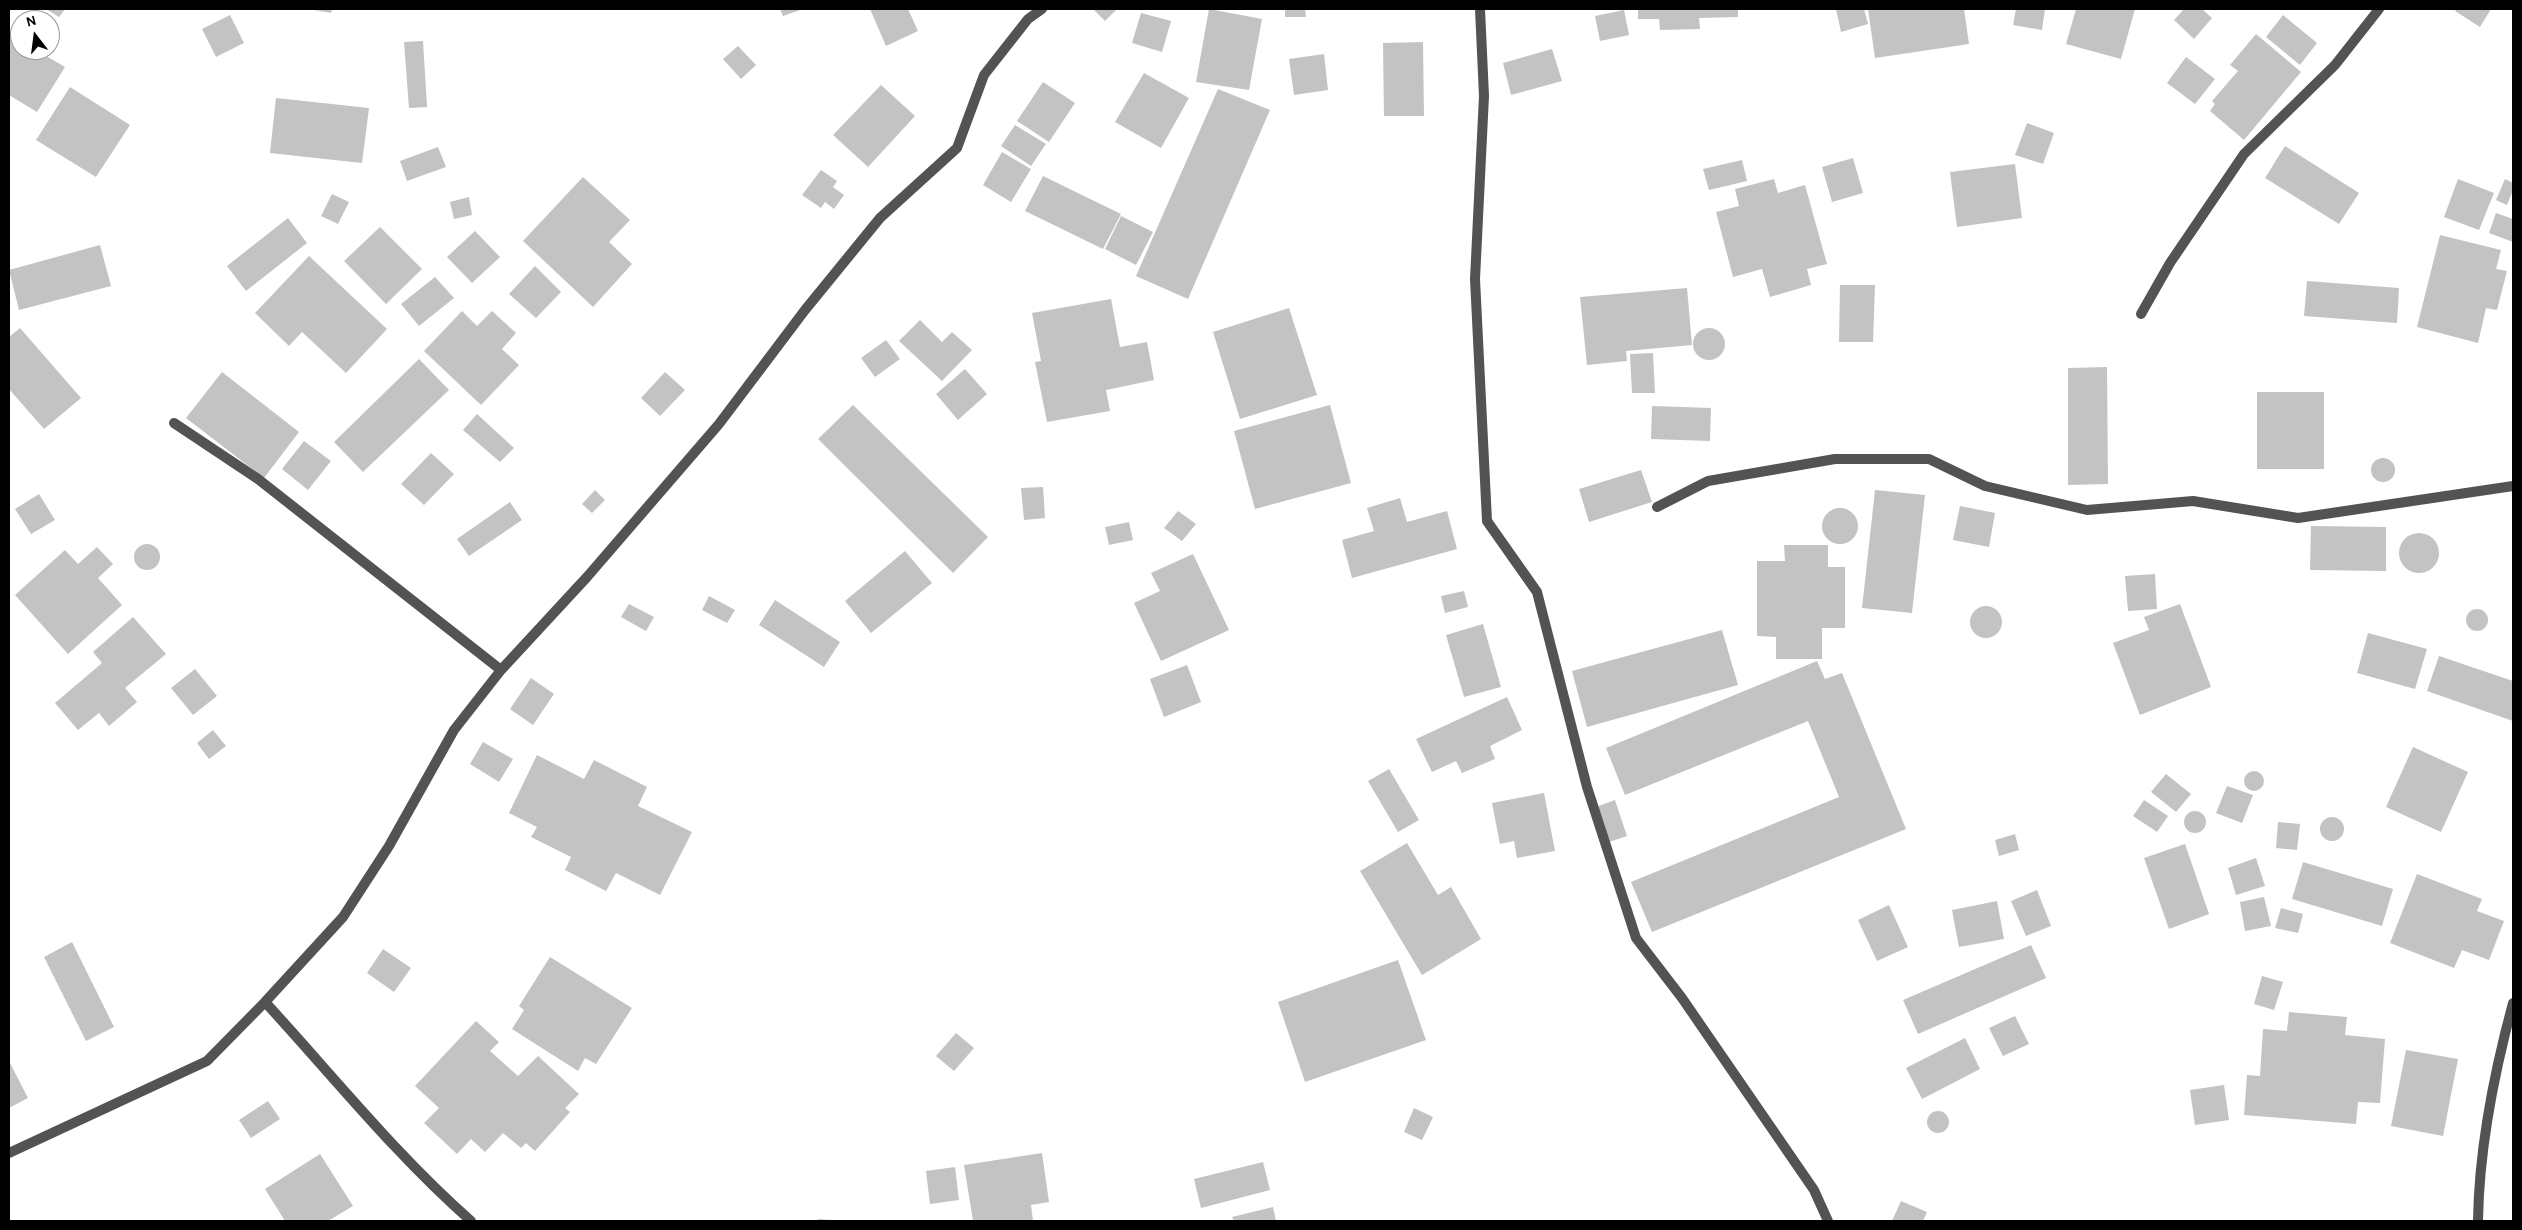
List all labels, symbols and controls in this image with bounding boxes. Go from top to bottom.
north arrow [10,10,60,60]
text: N [24,11,38,31]

